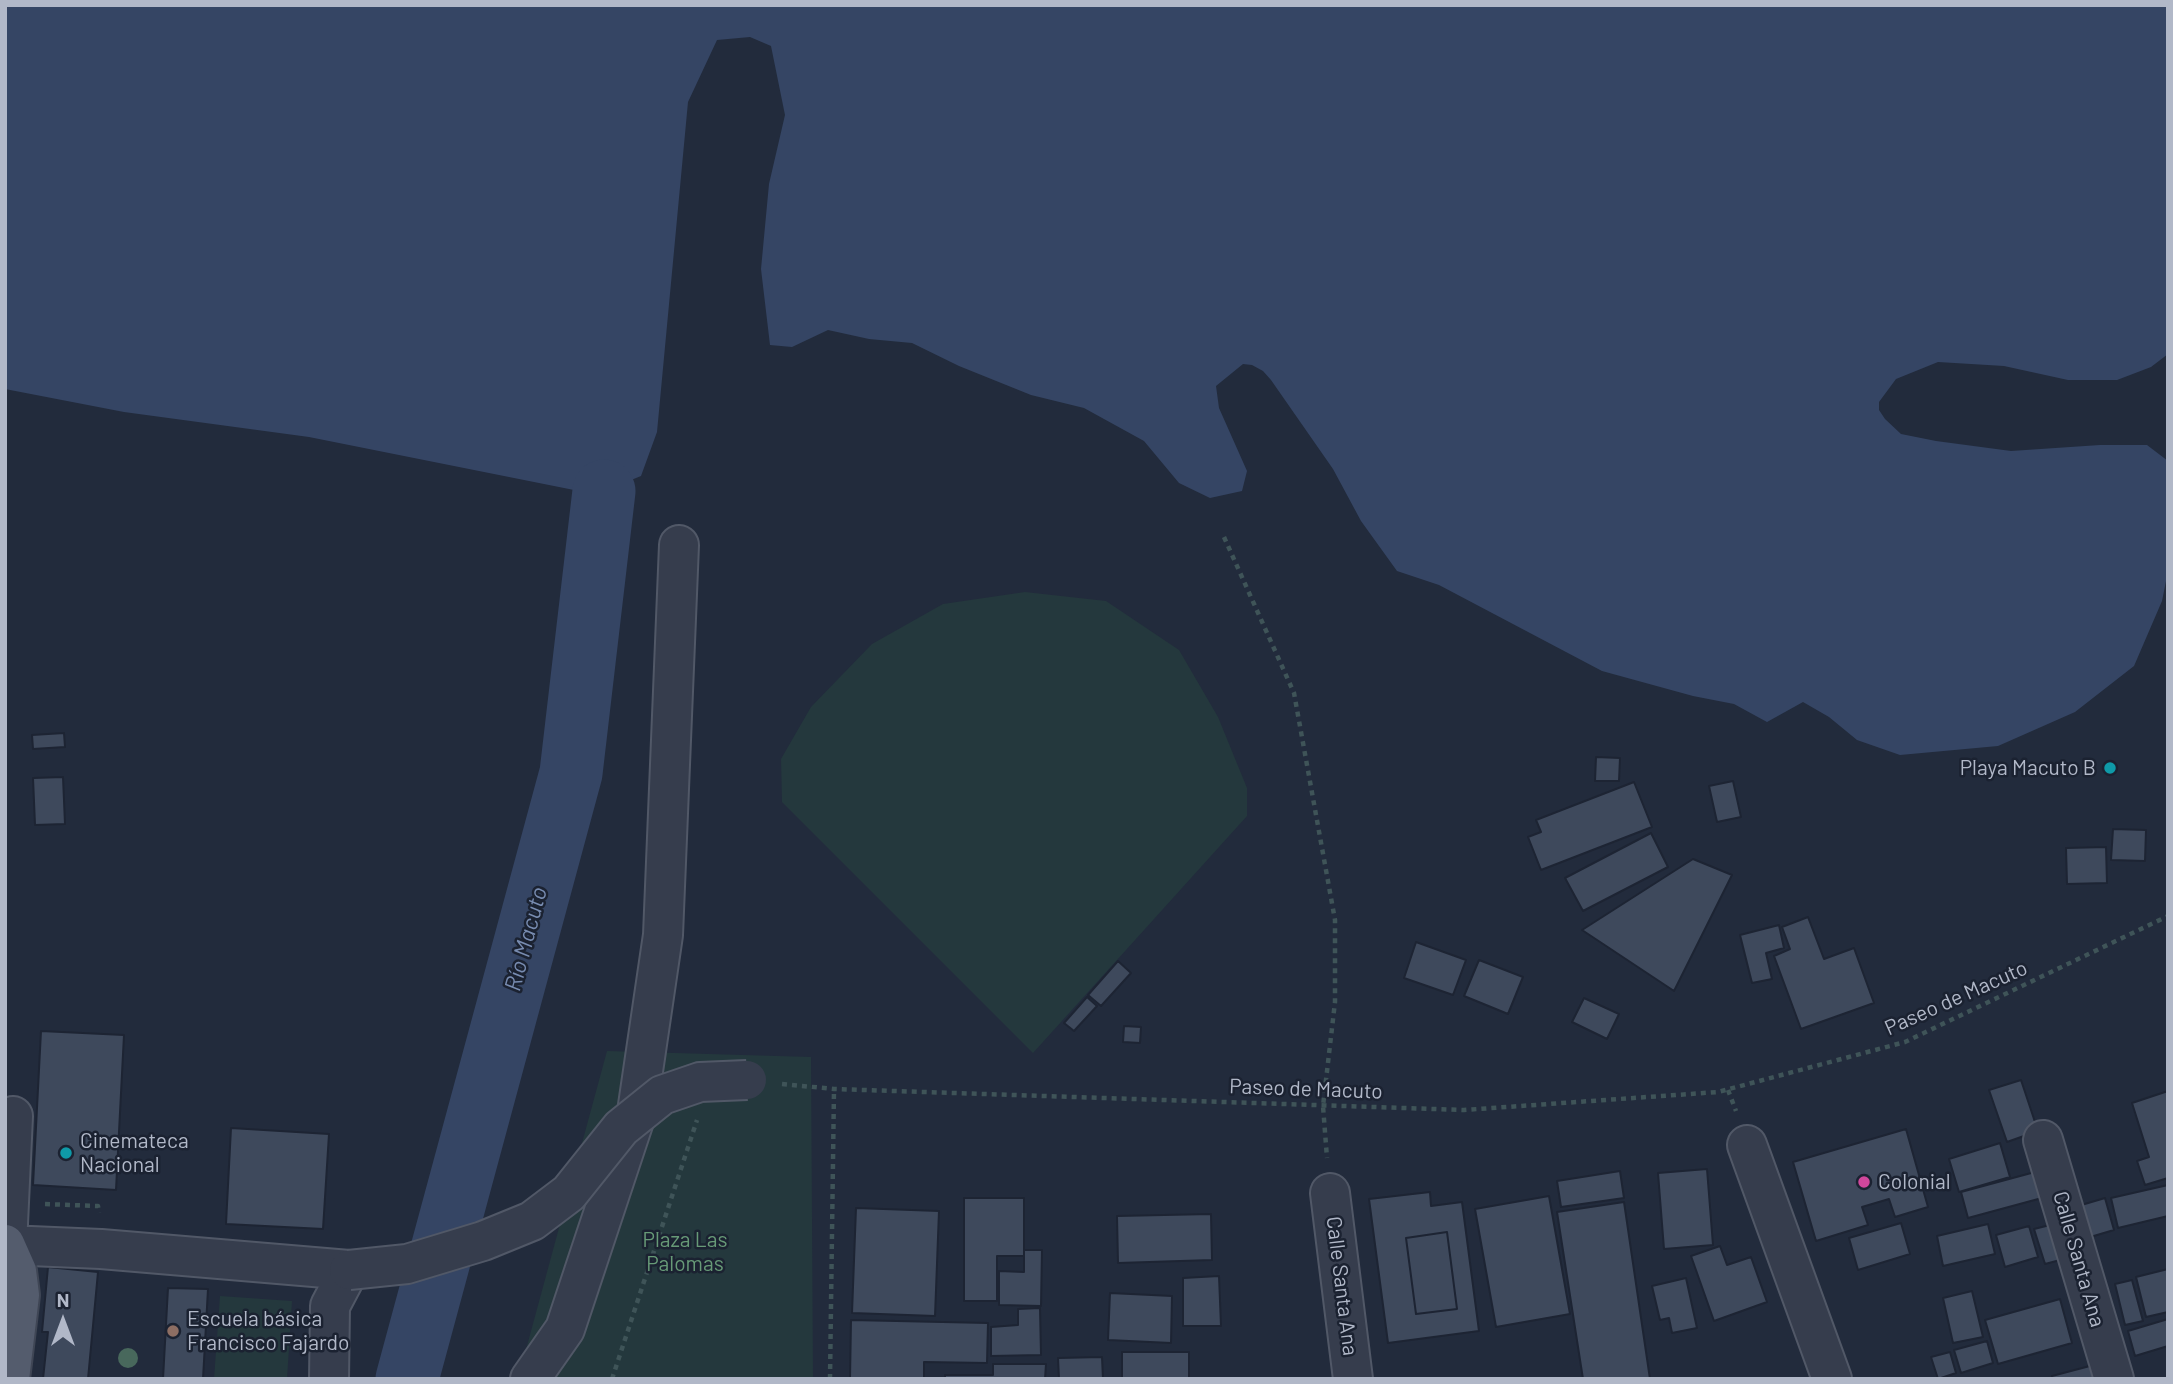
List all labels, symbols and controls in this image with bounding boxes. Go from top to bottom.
place label: Playa Macuto B [1960,755,2096,781]
marker: Playa Macuto B [2102,760,2118,776]
water label: Río Macuto [499,884,553,994]
street label: Paseo de Macuto [1881,955,2031,1041]
street label: Paseo de Macuto [1229,1074,1383,1104]
place label: Cinemateca Nacional [80,1128,189,1178]
marker: Cinemateca Nacional [58,1145,74,1161]
place label: Colonial [1878,1169,1951,1195]
marker: Colonial [1856,1174,1872,1190]
street label: Calle Santa Ana [2048,1188,2110,1330]
street label: Calle Santa Ana [1321,1215,1363,1357]
park label: Plaza Las Palomas [642,1227,728,1277]
north arrow [28,1286,98,1356]
text: N [57,1288,69,1311]
place label: Escuela básica Francisco Fajardo [187,1306,349,1356]
marker: Escuela básica Francisco Fajardo [165,1323,181,1339]

